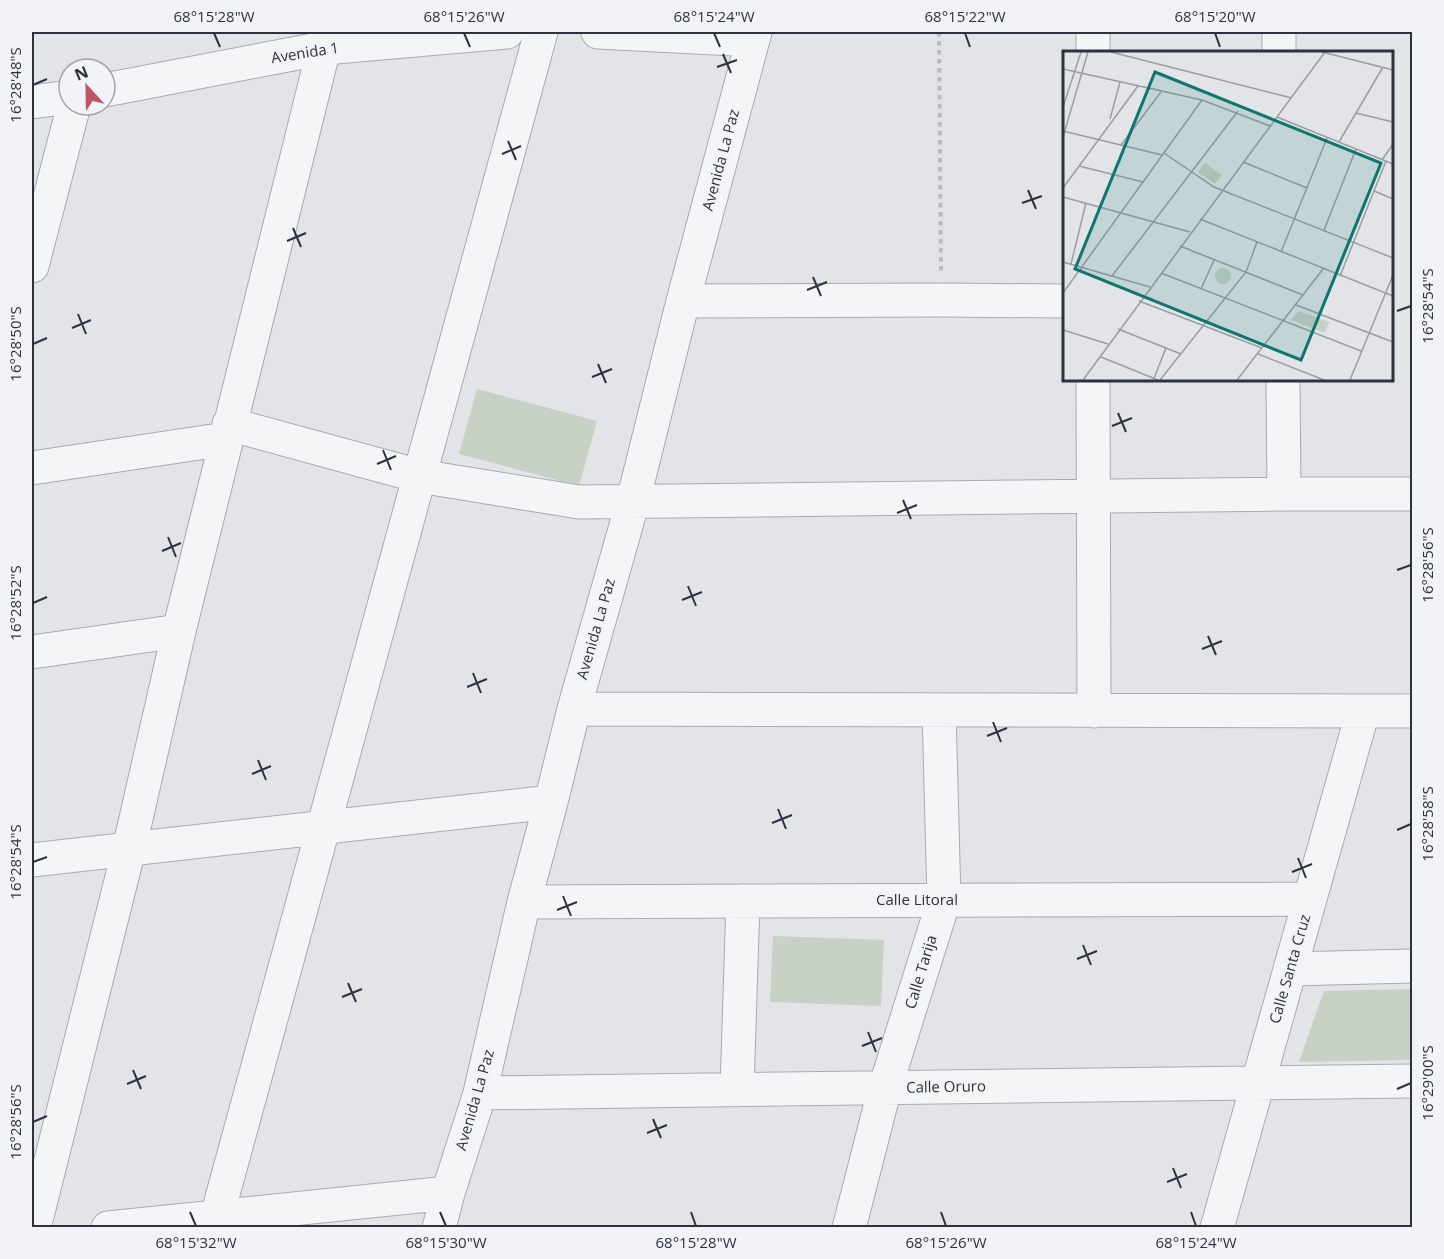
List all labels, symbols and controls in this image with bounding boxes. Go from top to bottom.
text: 68°15'28"W [174,6,255,26]
text: 68°15'26"W [424,6,505,26]
text: 68°15'24"W [674,6,755,26]
text: 68°15'22"W [925,6,1006,26]
text: 68°15'20"W [1175,6,1256,26]
street label: Avenida 1 [270,37,340,67]
text: 16°28'48"S [5,47,25,123]
inset map [1063,51,1393,381]
north arrow [57,57,117,117]
text: N [71,60,92,86]
street label: Avenida La Paz [697,107,743,213]
text: 16°28'54"S [1417,268,1437,344]
text: 16°28'50"S [5,306,25,382]
text: 16°28'56"S [1417,527,1437,603]
text: 16°28'52"S [5,565,25,641]
street label: Avenida La Paz [571,576,619,682]
text: 16°28'58"S [1417,786,1437,862]
text: 16°28'54"S [5,824,25,900]
street label: Calle Litoral [876,889,958,909]
street label: Calle Santa Cruz [1264,912,1314,1026]
street label: Calle Tarija [899,932,941,1011]
text: 16°29'00"S [1417,1045,1437,1121]
street label: Avenida La Paz [450,1047,498,1153]
street label: Calle Oruro [906,1075,986,1097]
text: 16°28'56"S [5,1084,25,1160]
text: 68°15'32"W [156,1232,237,1252]
text: 68°15'30"W [406,1232,487,1252]
text: 68°15'28"W [656,1232,737,1252]
text: 68°15'26"W [906,1232,987,1252]
text: 68°15'24"W [1156,1232,1237,1252]

